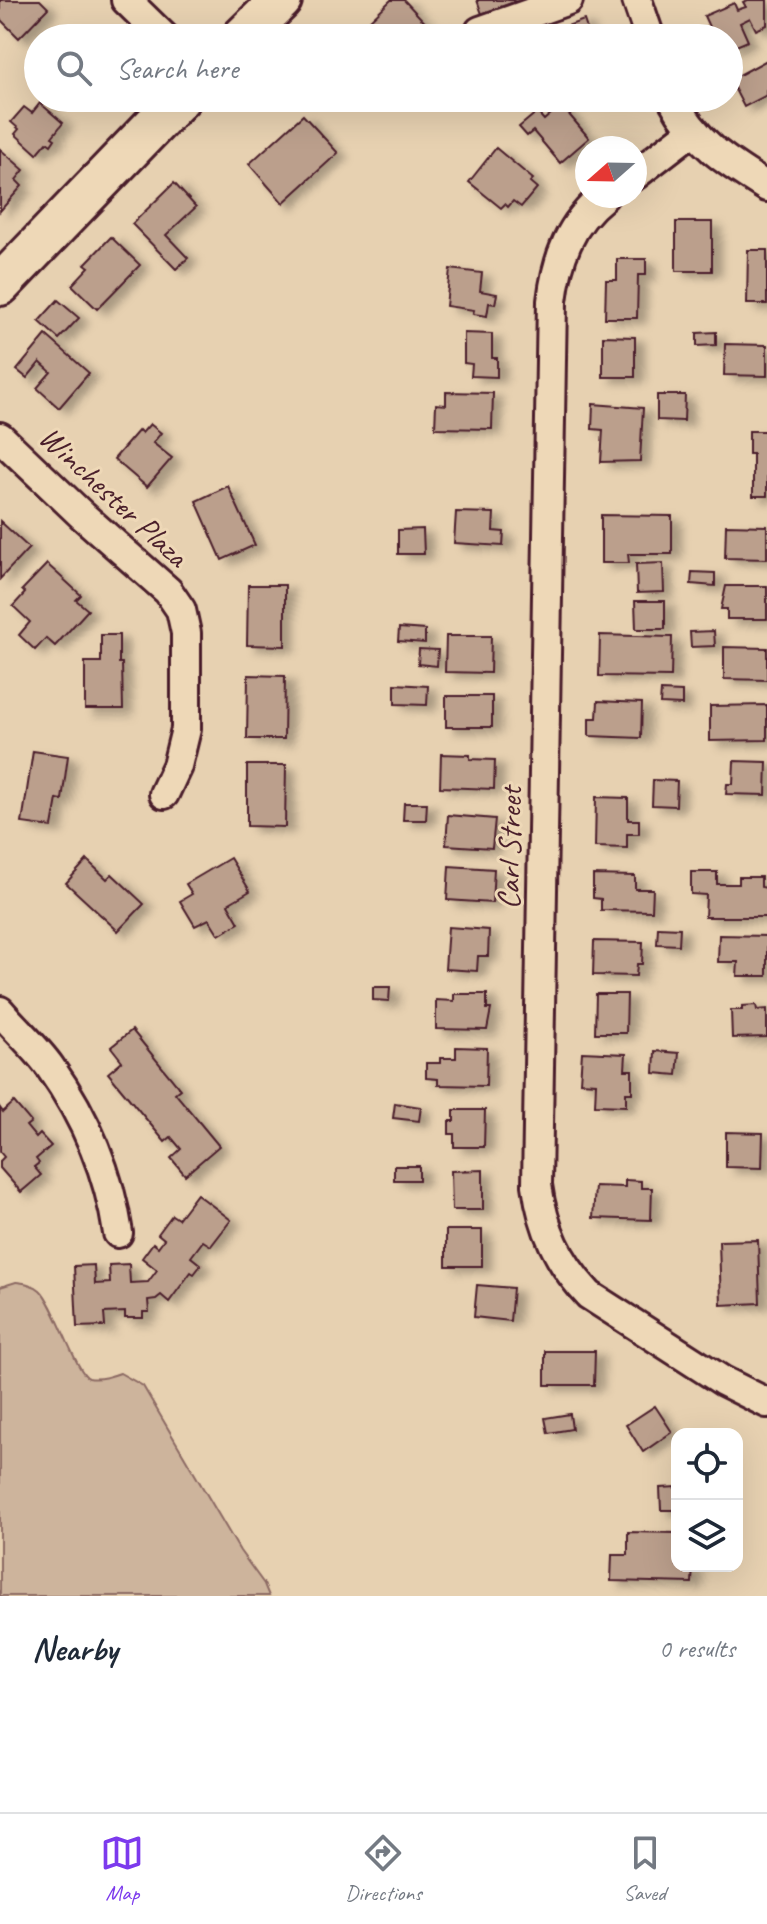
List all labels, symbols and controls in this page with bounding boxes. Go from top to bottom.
search box [24,24,743,112]
icon: search [52,46,96,90]
text: Search here [116,49,238,87]
north arrow [575,136,647,208]
street label: Winchester Plaza [30,417,198,577]
street label: Carl Street [488,783,531,910]
map controls [671,1428,743,1572]
button: locate [671,1428,743,1500]
button: layers [671,1500,743,1572]
text: Nearby [32,1627,118,1670]
text: 0 results [659,1632,735,1665]
tab: Map [100,1831,144,1907]
tab: Directions [345,1831,422,1907]
tab: Saved [623,1831,667,1907]

